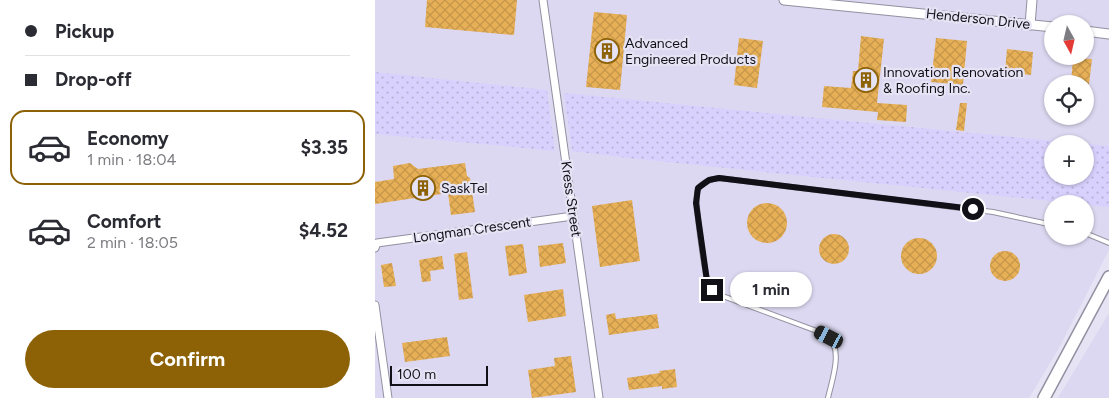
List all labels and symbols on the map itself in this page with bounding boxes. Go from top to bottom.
street label: Henderson Drive [925,5,1031,33]
north arrow [1044,15,1094,65]
place label: Advanced Engineered Products [625,35,756,68]
building icon: Advanced Engineered Products [594,38,620,64]
place label: Innovation Renovation & Roofing Inc. [883,64,1024,97]
building icon: Innovation Renovation & Roofing Inc. [853,67,879,93]
street label: Kress Street [557,160,585,238]
building icon: SaskTel [410,175,436,201]
place label: SaskTel [441,180,488,197]
route start [962,198,984,220]
street label: Longman Crescent [412,213,532,247]
callout: 1 min [729,272,812,308]
route end [701,279,723,301]
car [812,324,845,350]
scale bar [390,363,487,386]

